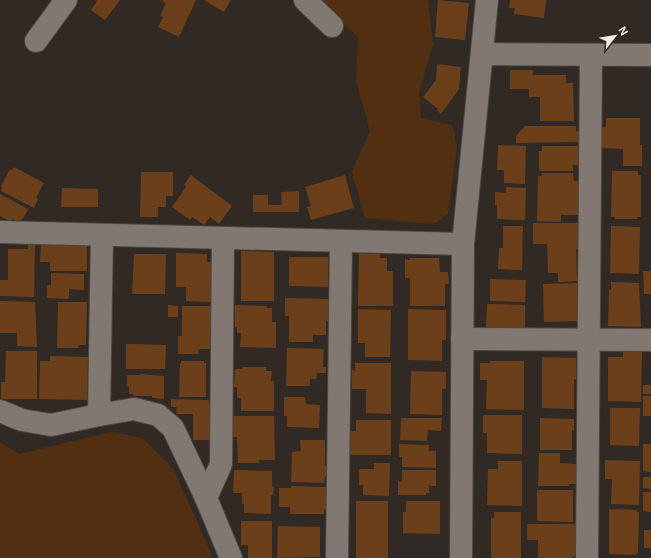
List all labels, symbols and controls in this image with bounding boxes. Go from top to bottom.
north arrow [595,16,635,56]
text: N [616,24,631,37]

